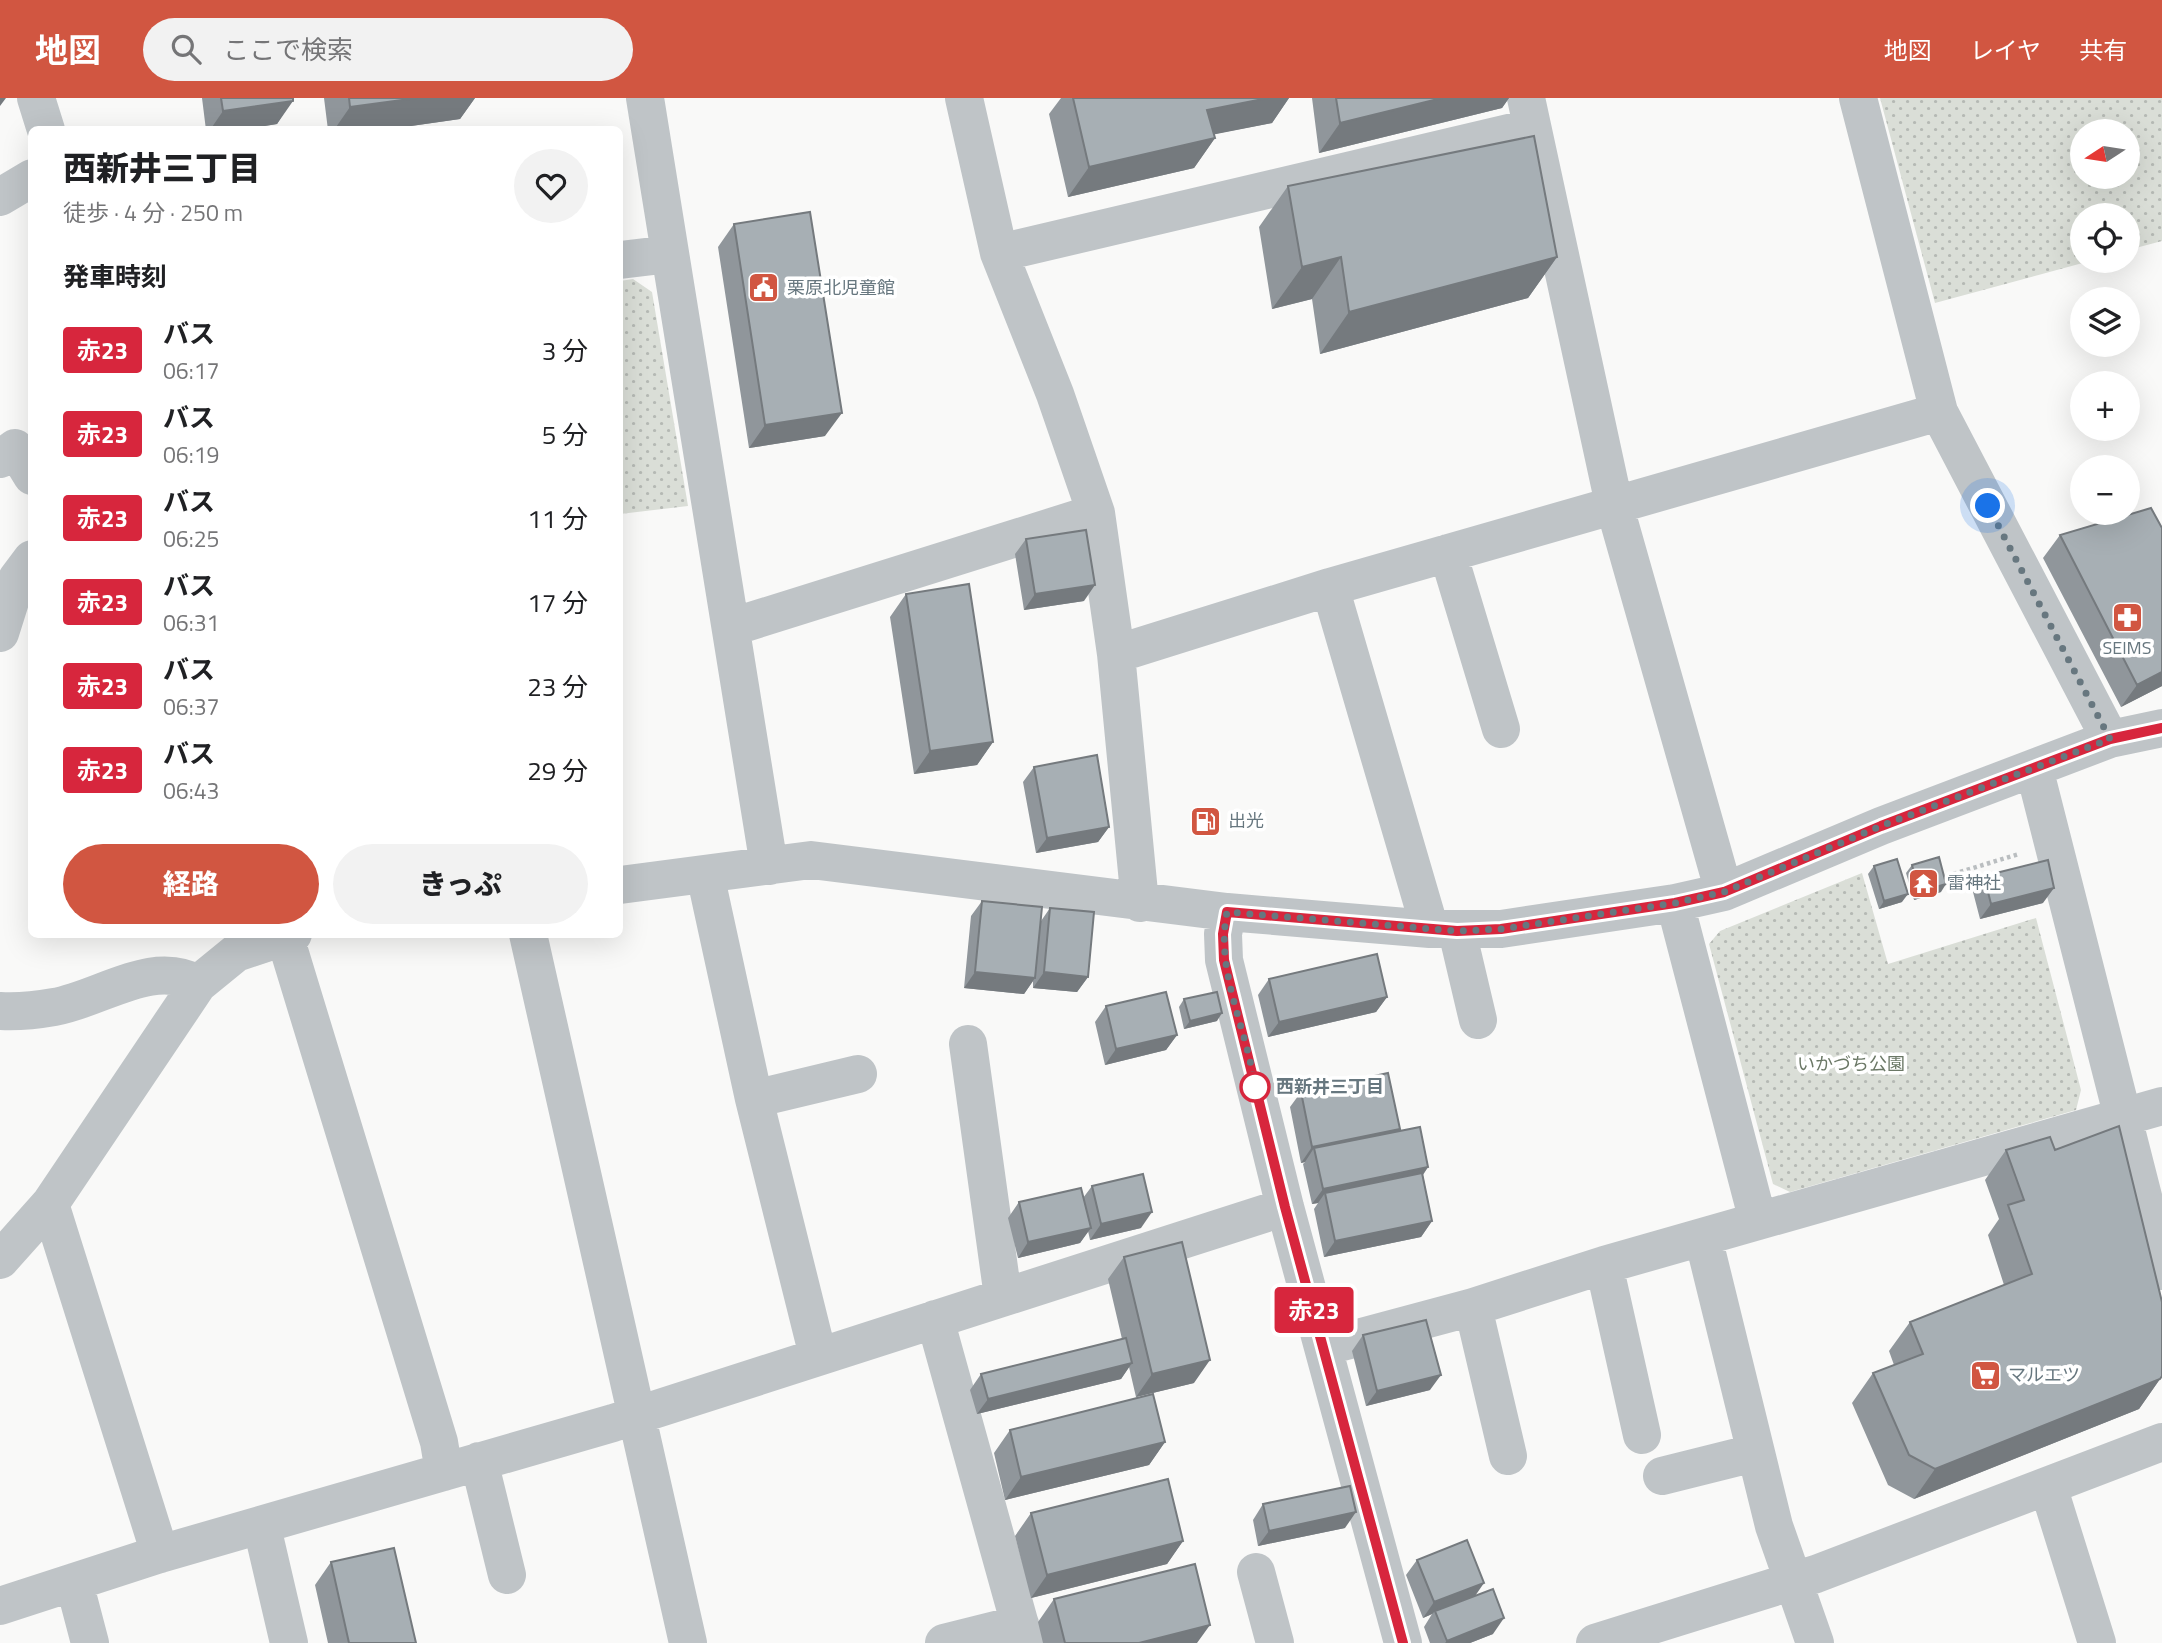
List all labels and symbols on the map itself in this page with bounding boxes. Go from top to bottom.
north arrow [2070,119,2140,189]
public building icon: 栗原北児童館 [747,271,781,305]
place label: 栗原北児童館 [787,274,895,301]
your location [1970,488,2005,523]
pharmacy icon: SEIMS [2110,600,2144,634]
place label: SEIMS [2102,634,2152,661]
fuel station icon: 出光 [1188,804,1222,838]
place label: 出光 [1228,807,1264,834]
temple icon: 雷神社 [1907,866,1941,900]
place label: 雷神社 [1947,869,2001,896]
park label: いかづち公園 [1797,1050,1905,1077]
marker: 西新井三丁目 [1240,1072,1270,1102]
place label: 西新井三丁目 [1276,1073,1384,1100]
line badge: 赤23 [1274,1287,1354,1333]
supermarket icon: マルエツ [1968,1358,2002,1392]
place label: マルエツ [2008,1361,2080,1388]

